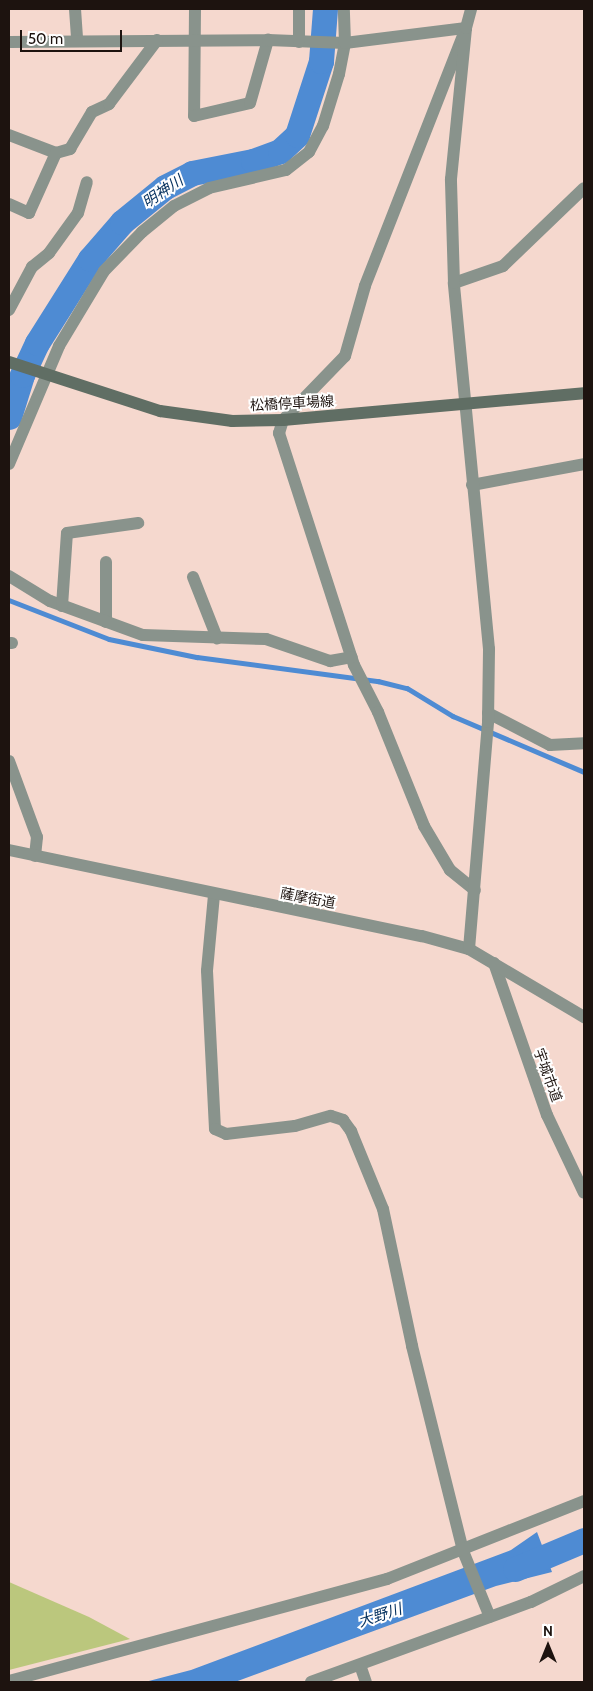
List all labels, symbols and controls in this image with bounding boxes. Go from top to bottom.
scale bar [22,20,125,52]
text: 50 m [28,30,63,48]
water label: 明神川 [139,172,187,212]
street label: 松橋停車場線 [250,392,334,414]
street label: 薩摩街道 [279,884,337,912]
street label: 宇城市道 [531,1046,565,1104]
water label: 大野川 [356,1600,404,1632]
north arrow [523,1621,573,1671]
text: N [543,1622,553,1640]

